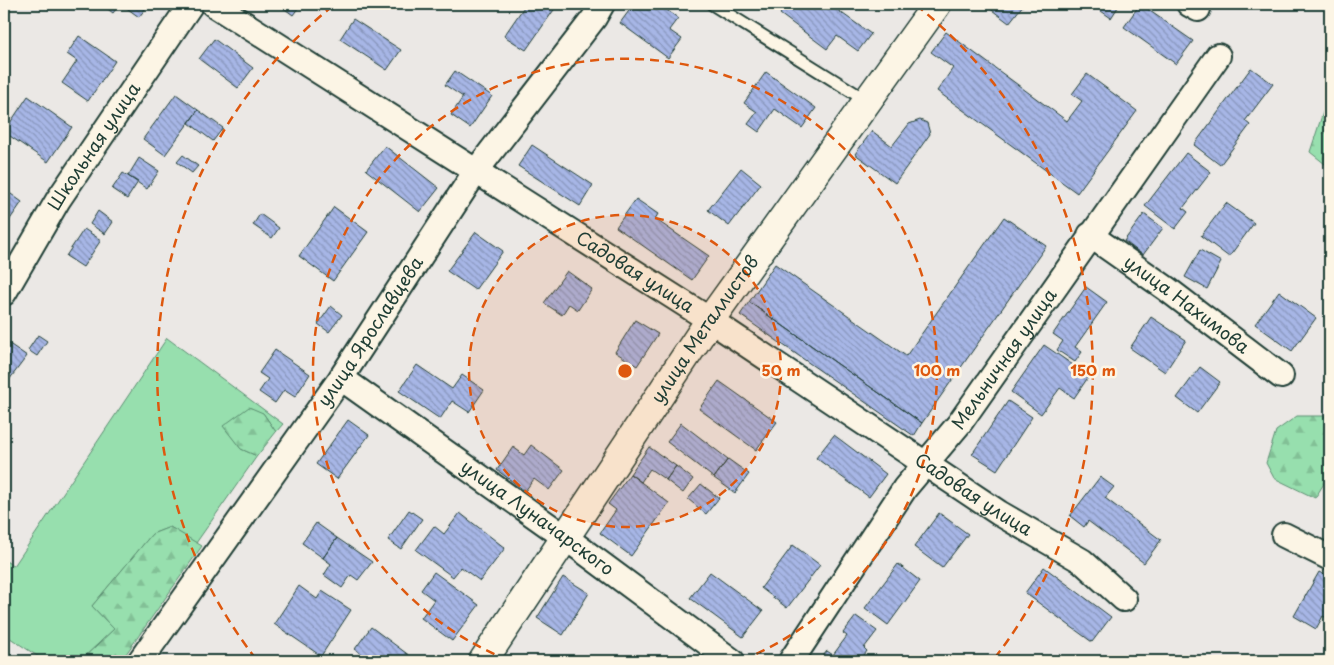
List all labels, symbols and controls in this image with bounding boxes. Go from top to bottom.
street label: Школьная улица [40,76,146,215]
street label: Садовая улица [571,223,701,319]
street label: улица Нахимова [1119,248,1257,360]
street label: улица Металлистов [643,249,764,408]
street label: улица Ярославцева [310,250,429,412]
street label: Мельничная улица [944,282,1063,435]
text: 50 m [762,358,800,381]
text: 100 m [914,358,960,381]
text: 150 m [1070,358,1116,381]
centre of rings [616,362,634,380]
street label: Садовая улица [910,445,1039,542]
street label: улица Луначарского [456,452,620,581]

